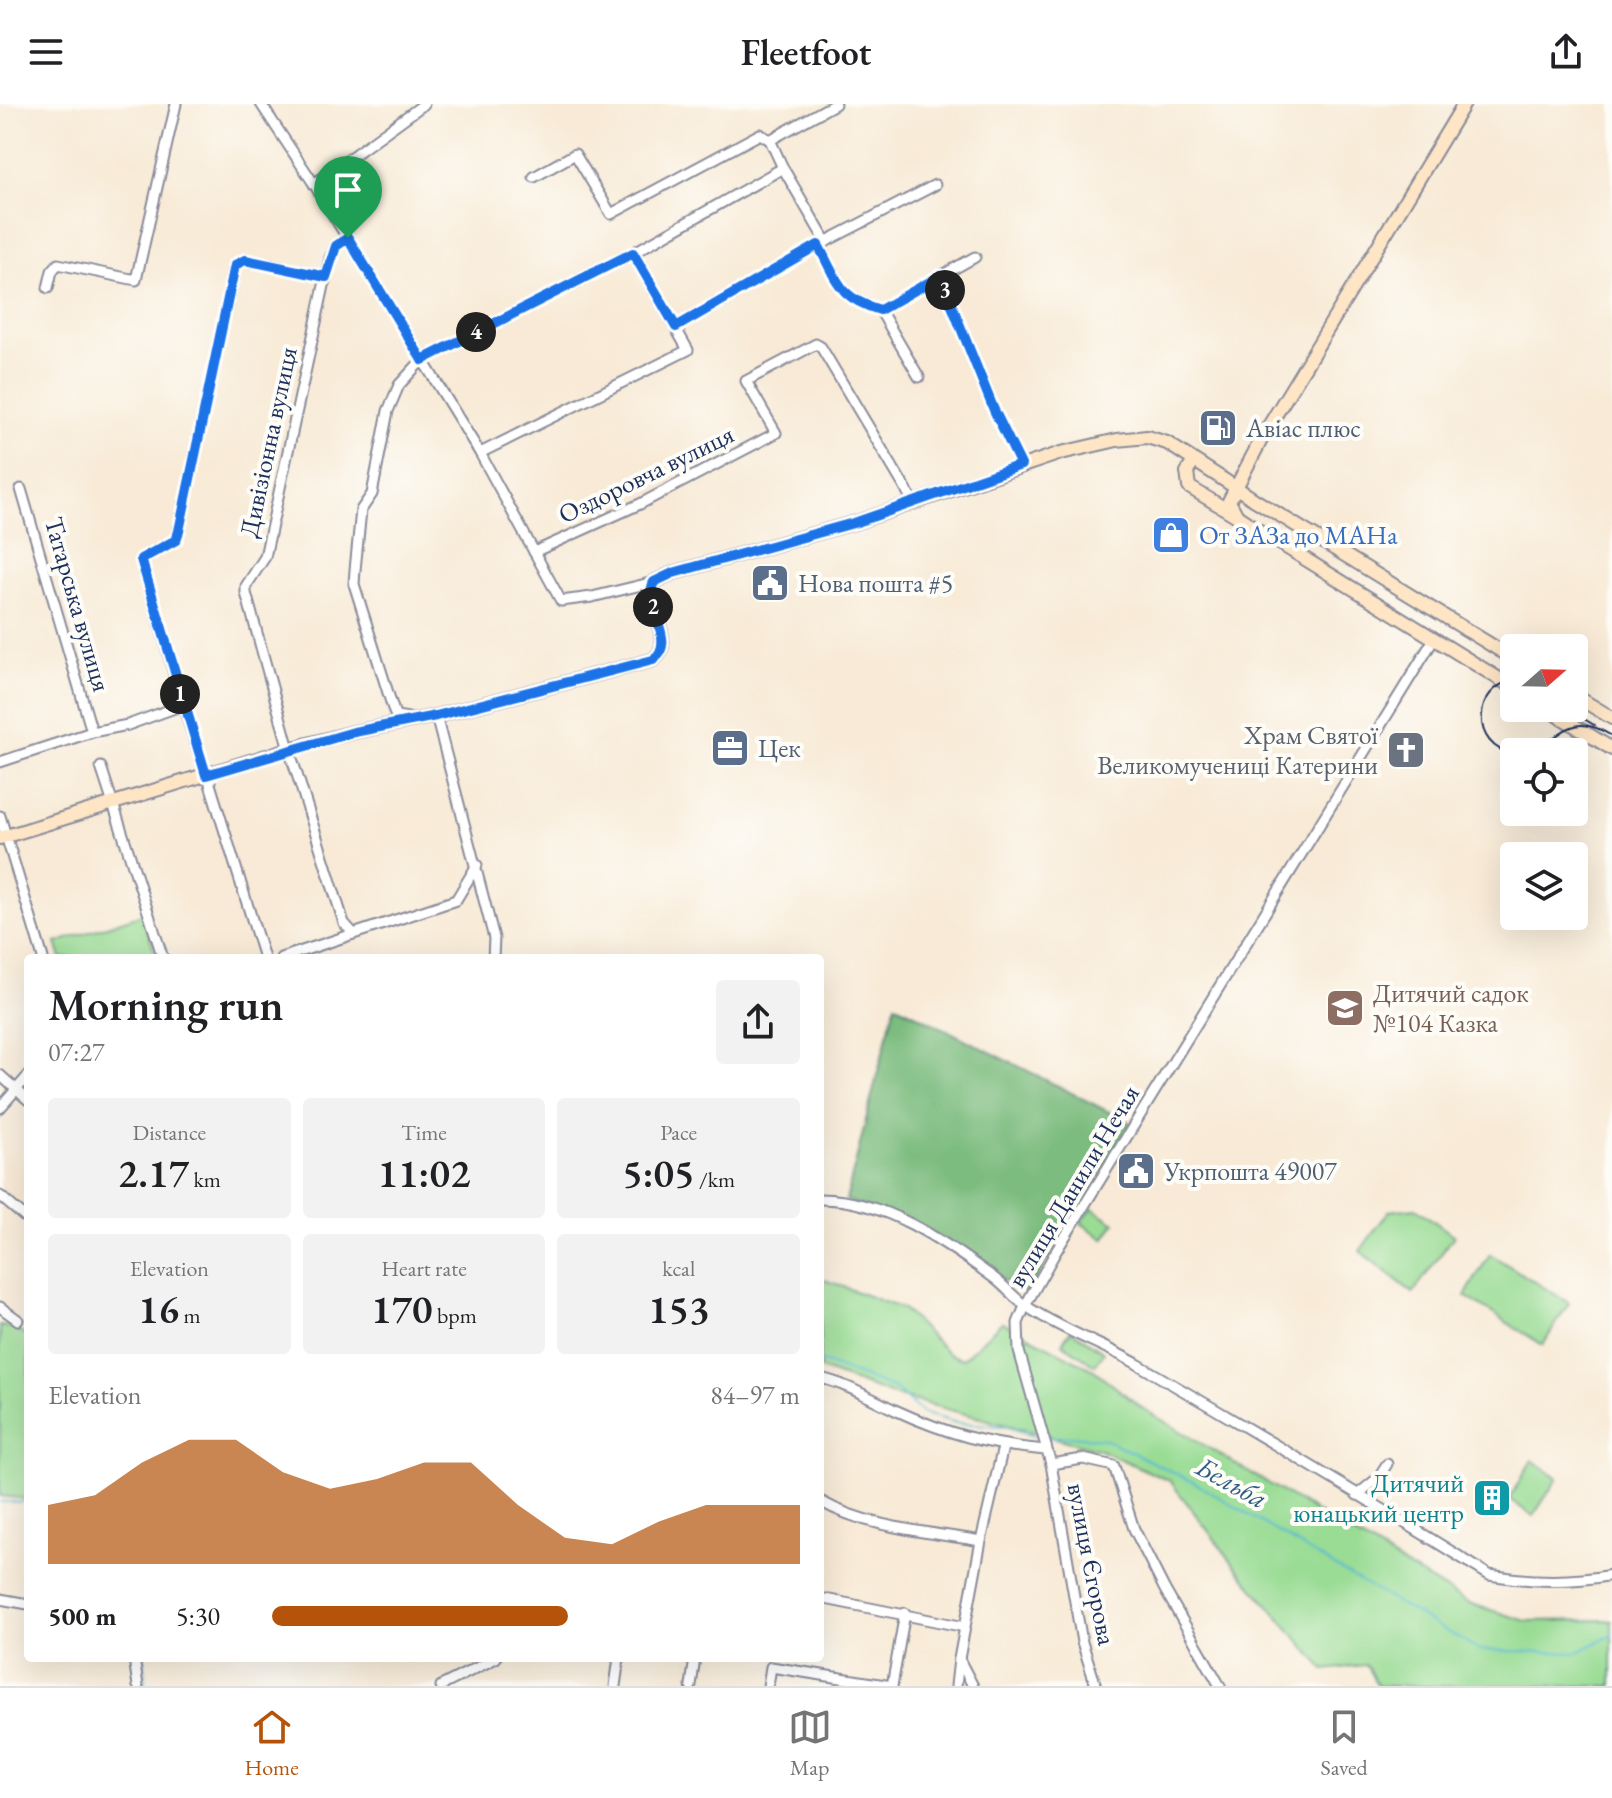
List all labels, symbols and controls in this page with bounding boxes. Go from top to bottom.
text: Fleetfoot [741,29,871,76]
icon: menu [24,30,68,74]
icon: share [1544,30,1588,74]
pin [314,156,382,238]
icon: arrive [326,168,370,212]
pin: 3 [925,270,965,310]
text: 3 [939,275,951,304]
pin: 4 [456,312,496,352]
text: 4 [470,317,482,346]
street label: Дивізіонна вулиця [231,344,305,540]
fuel station icon: Авіас плюс [1197,407,1239,449]
place label: Авіас плюс [1245,411,1361,445]
street label: Оздоровча вулиця [553,417,739,531]
street label: Татарська вулиця [37,513,119,695]
shop icon: От ЗАЗа до МАНа [1150,514,1192,556]
place label: От ЗАЗа до МАНа [1199,518,1398,552]
public building icon: Нова пошта #5 [749,562,791,604]
place label: Нова пошта #5 [798,566,953,600]
pin: 2 [633,587,673,627]
text: 2 [647,592,659,621]
north arrow [1500,634,1588,722]
map controls [1500,634,1588,930]
pin: 1 [160,674,200,714]
text: 1 [174,679,186,708]
place label: Храм Святої Великомучениці Катерини [1097,718,1379,782]
office icon: Цек [709,727,751,769]
church icon: Храм Святої Великомучениці Катерини [1385,729,1427,771]
place label: Цек [758,731,801,765]
button: locate [1500,738,1588,826]
button: layers [1500,842,1588,930]
text: Morning run [48,976,284,1033]
place label: Дитячий садок №104 Казка [1373,976,1529,1040]
button: share [716,980,800,1064]
school or university icon: Дитячий садок №104 Казка [1324,987,1366,1029]
text: 07:27 [48,1035,104,1069]
street label: вулиця Данили Нечая [999,1079,1147,1293]
text: Distance [133,1118,206,1147]
text: Time [401,1118,447,1147]
text: Pace [660,1118,697,1147]
text: 2.17 [118,1147,189,1199]
text: 11:02 [378,1147,470,1199]
text: 5:05 [622,1147,695,1199]
public building icon: Укрпошта 49007 [1115,1150,1157,1192]
place label: Укрпошта 49007 [1163,1154,1337,1188]
text: km [189,1165,221,1194]
text: /km [695,1165,735,1194]
text: Elevation [130,1254,209,1283]
text: Heart rate [381,1254,467,1283]
text: kcal [662,1254,695,1283]
text: 16 [138,1283,179,1335]
text: 170 [371,1283,433,1335]
text: 153 [648,1283,709,1335]
text: m [179,1301,201,1330]
text: bpm [433,1301,477,1330]
text: Elevation [48,1378,142,1412]
text: 84–97 m [710,1378,800,1412]
water label: Бельба [1189,1447,1274,1516]
place label: Дитячий юнацький центр [1293,1466,1464,1530]
building icon: Дитячий юнацький центр [1471,1477,1513,1519]
street label: вулиця Єгорова [1060,1480,1125,1649]
text: 500 m [48,1599,116,1633]
text: 5:30 [176,1599,220,1633]
tab: Home [244,1705,299,1782]
tab: Map [788,1705,832,1782]
tab: Saved [1320,1705,1368,1782]

